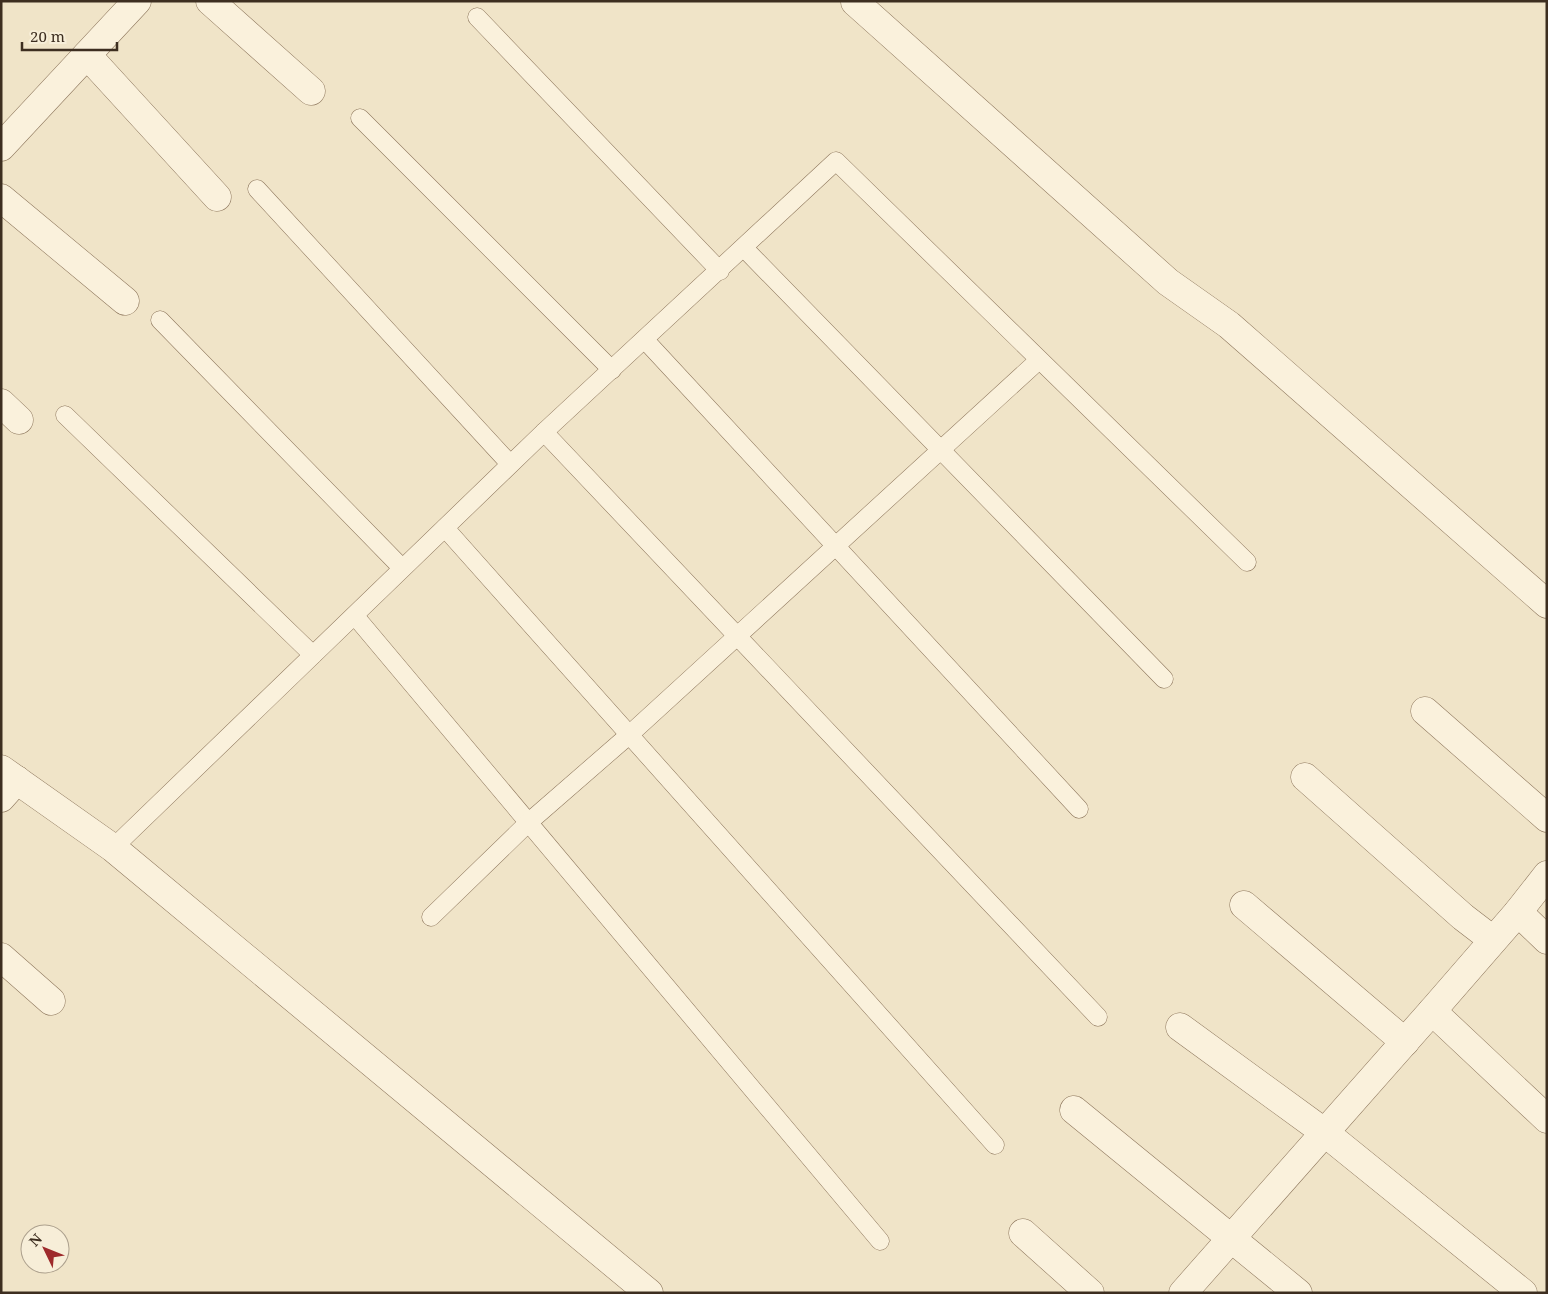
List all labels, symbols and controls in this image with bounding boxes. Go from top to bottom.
scale bar [22,20,118,52]
text: 20 m [30,26,65,46]
north arrow [20,1224,70,1274]
text: N [24,1229,46,1250]

